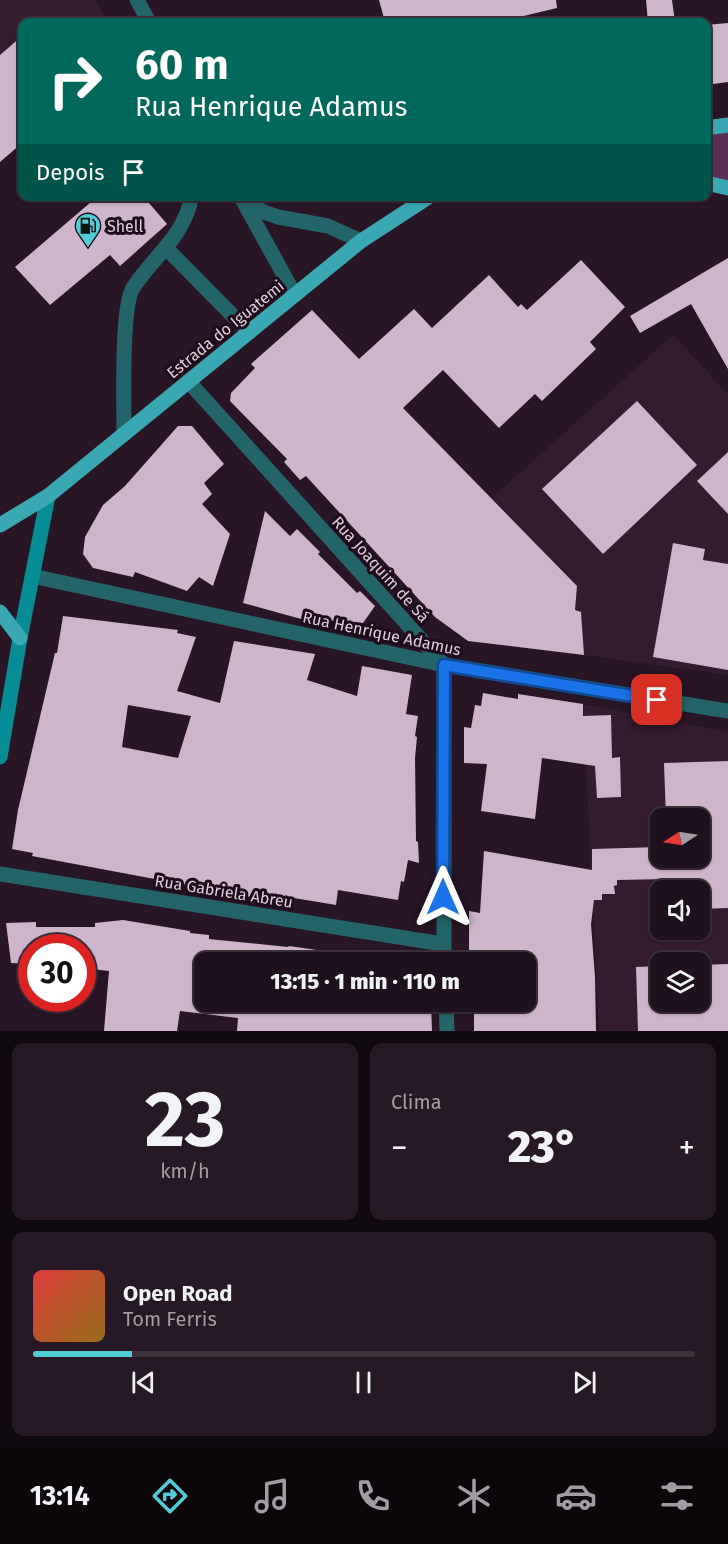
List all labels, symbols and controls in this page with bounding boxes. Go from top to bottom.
text: 60 m [135,40,229,90]
icon: right [36,42,114,120]
text: Rua Henrique Adamus [135,91,407,123]
icon: arrive [117,156,150,189]
text: Depois [36,159,105,186]
fuel station icon: Shell [73,211,103,249]
place label: Shell [107,217,144,236]
street label: Estrada do Iguatemi [163,276,288,382]
street label: Rua Joaquim de Sá [328,512,433,626]
street label: Rua Henrique Adamus [301,607,463,660]
pin [631,674,682,725]
icon: arrive [640,683,673,716]
north arrow [650,808,710,868]
map controls [650,808,710,1012]
position arrow [411,865,475,929]
street label: Rua Gabriela Abreu [153,871,294,912]
button: sound [650,880,710,940]
speed limit sign: 30 [18,934,96,1012]
button: layers [650,952,710,1012]
text: 13:15 · 1 min · 110 m [270,968,460,995]
text: 23 [145,1073,225,1167]
text: Clima [391,1090,442,1114]
text: 23° [508,1120,578,1174]
text: − [391,1128,408,1168]
text: + [679,1128,695,1168]
text: km/h [160,1159,210,1183]
text: Open Road [123,1280,233,1307]
text: Tom Ferris [123,1307,217,1331]
icon: previous [127,1366,160,1399]
icon: pause [347,1366,380,1399]
icon: next [568,1366,601,1399]
icon: directions [149,1475,191,1517]
icon: music [251,1475,293,1517]
icon: phone [352,1475,394,1517]
icon: climate [453,1475,495,1517]
icon: car [555,1475,597,1517]
icon: filters [656,1475,698,1517]
text: 13:14 [30,1480,90,1512]

